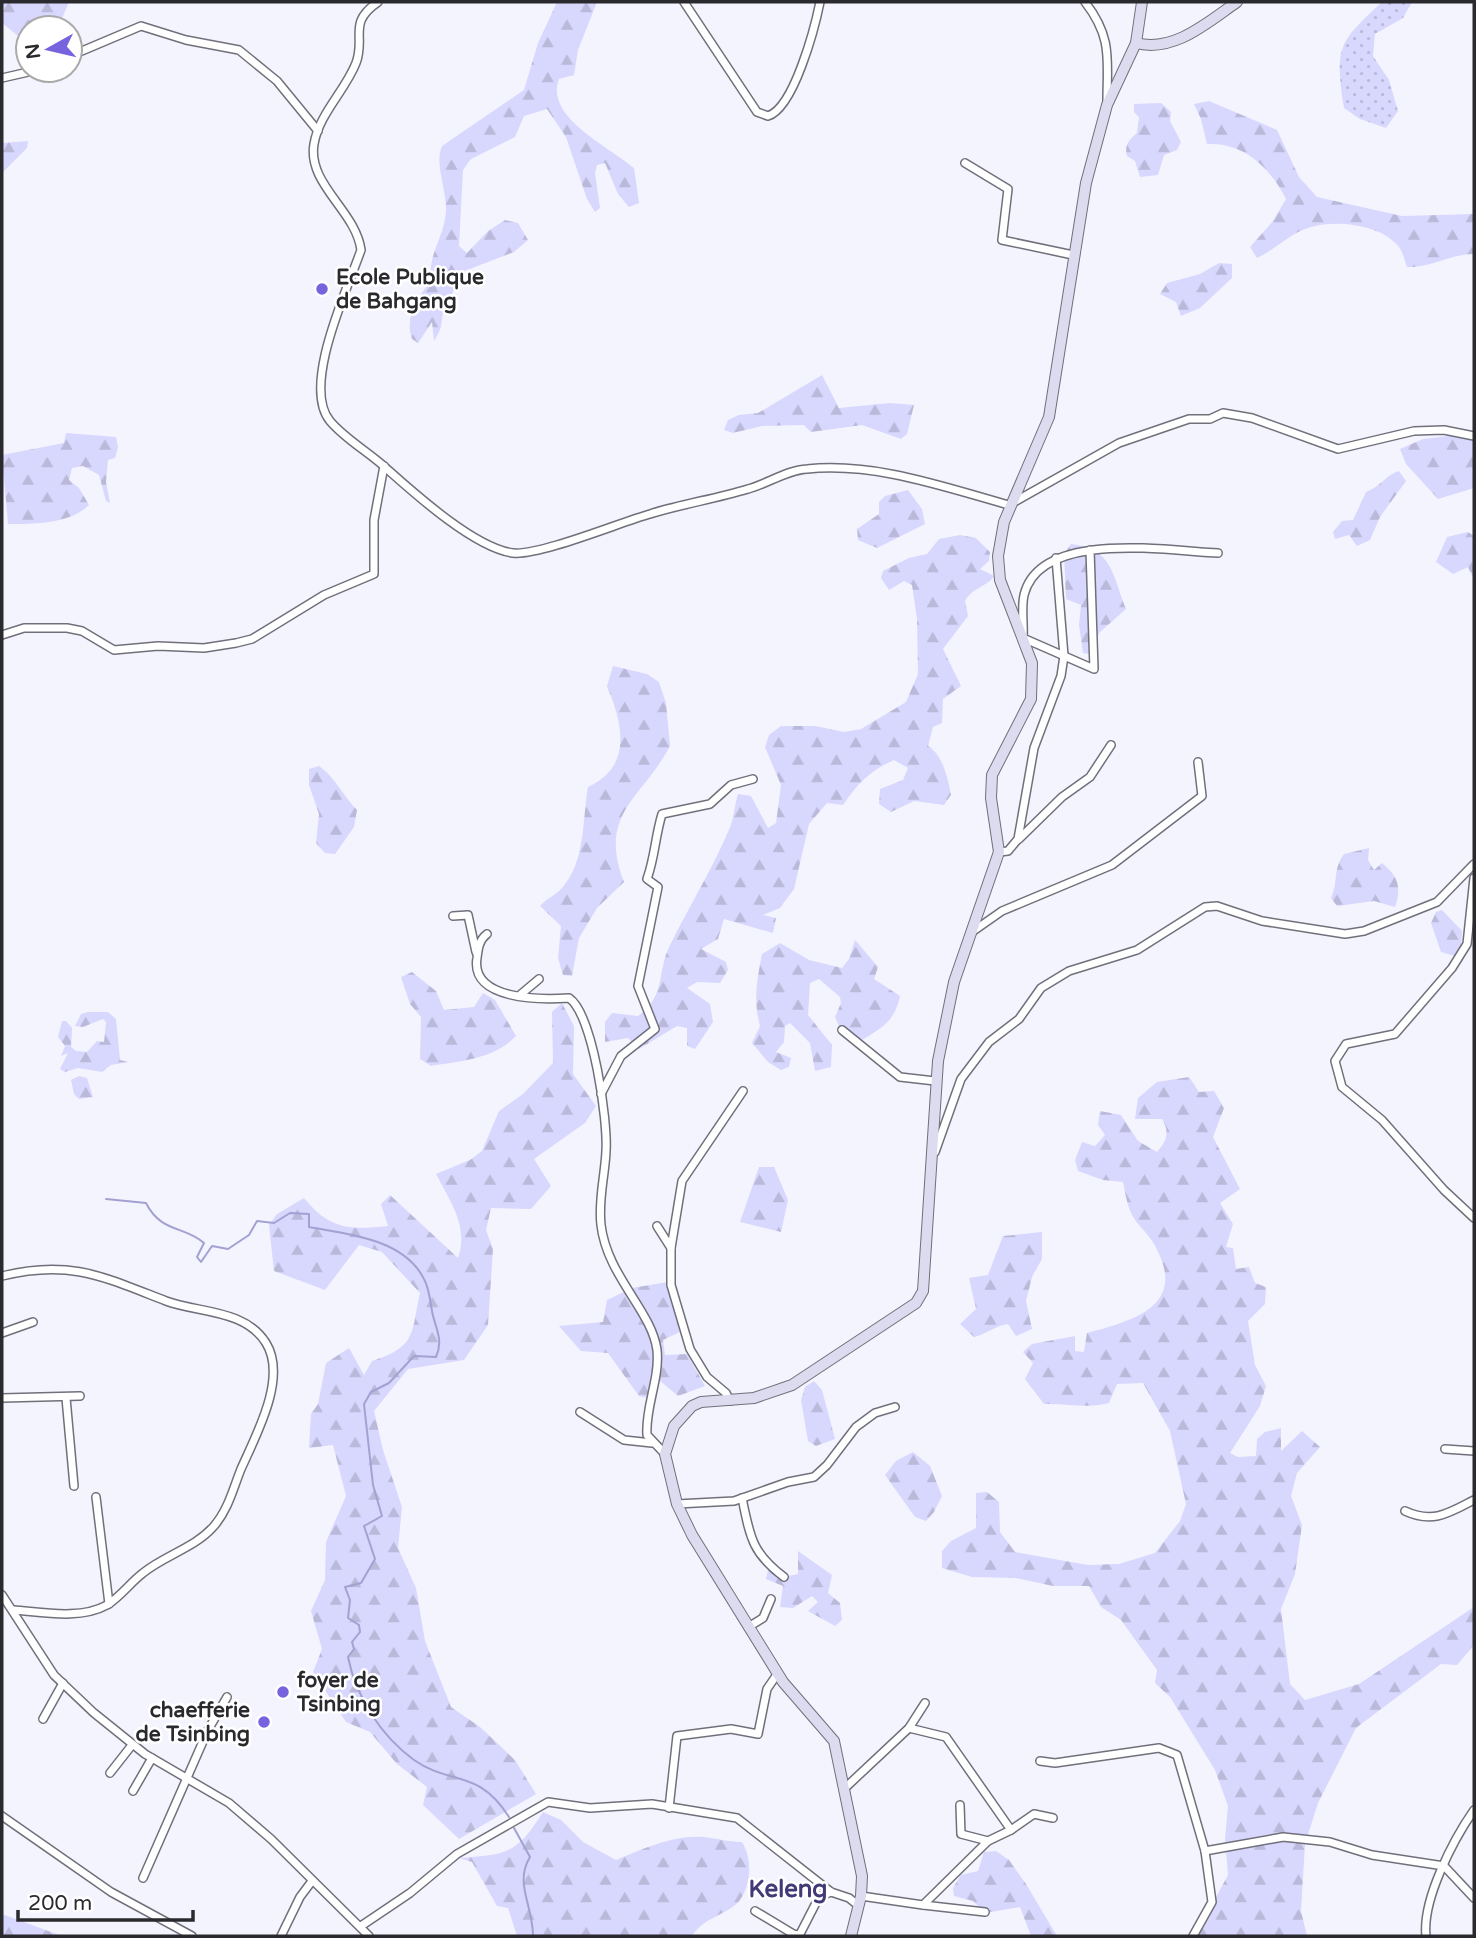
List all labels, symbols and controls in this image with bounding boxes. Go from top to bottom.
north arrow [14,14,84,84]
text: N [21,42,45,60]
place label: Ecole Publique de Bahgang [336,265,484,314]
marker: Ecole Publique de Bahgang [314,281,330,297]
place label: foyer de Tsinbing [296,1668,381,1717]
marker: foyer de Tsinbing [275,1684,291,1700]
place label: chaefferie de Tsinbing [136,1698,250,1747]
marker: chaefferie de Tsinbing [256,1714,272,1730]
district label: Keleng [749,1875,827,1904]
scale bar [18,1878,192,1922]
text: 200 m [28,1891,92,1916]

